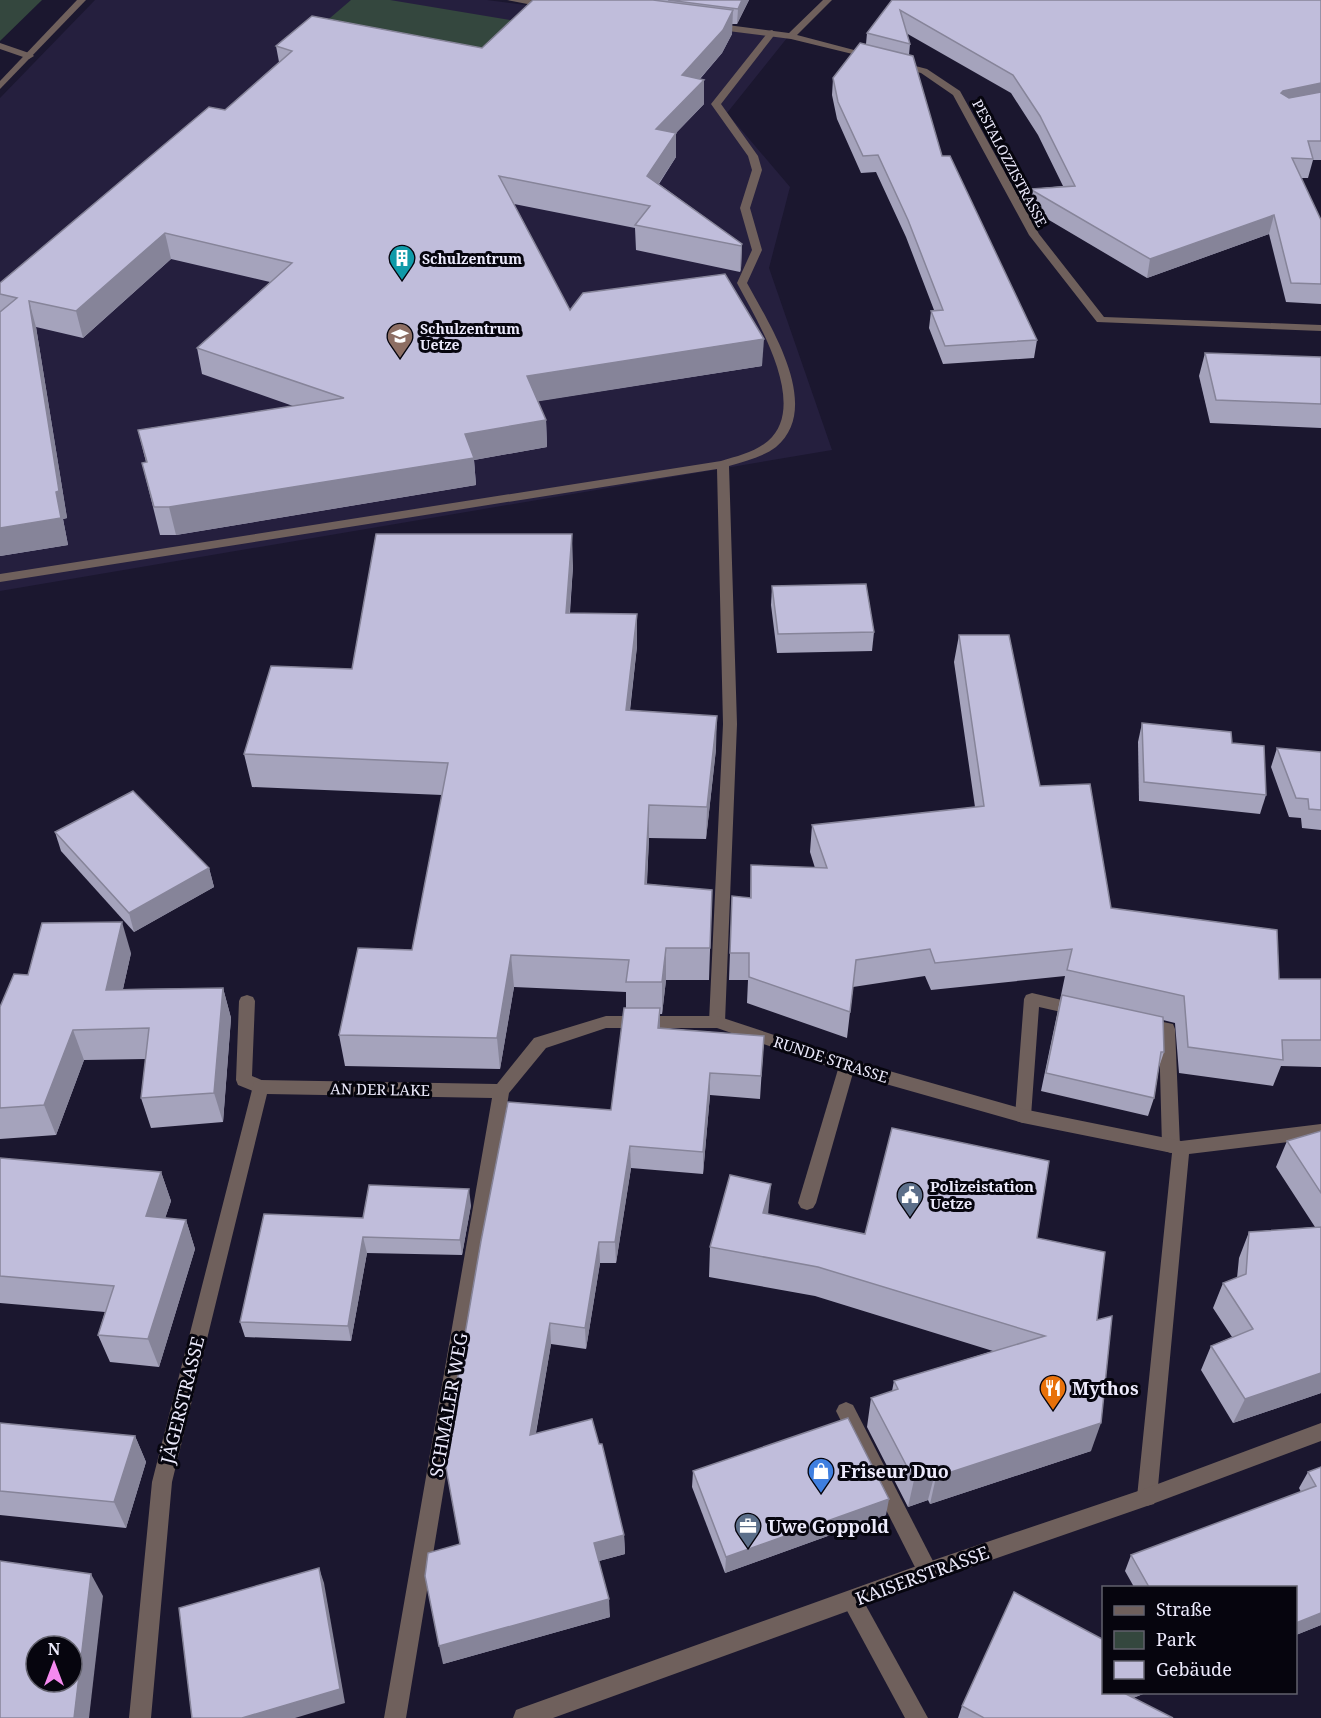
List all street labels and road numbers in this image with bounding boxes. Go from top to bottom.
street label: PESTALOZZISTRASSE [968,96,1052,230]
street label: RUNDE STRASSE [771,1031,891,1087]
street label: AN DER LAKE [330,1078,430,1100]
street label: SCHMALER WEG [423,1331,473,1479]
street label: JÄGERSTRASSE [154,1334,209,1467]
street label: KAISERSTRASSE [852,1540,992,1610]

